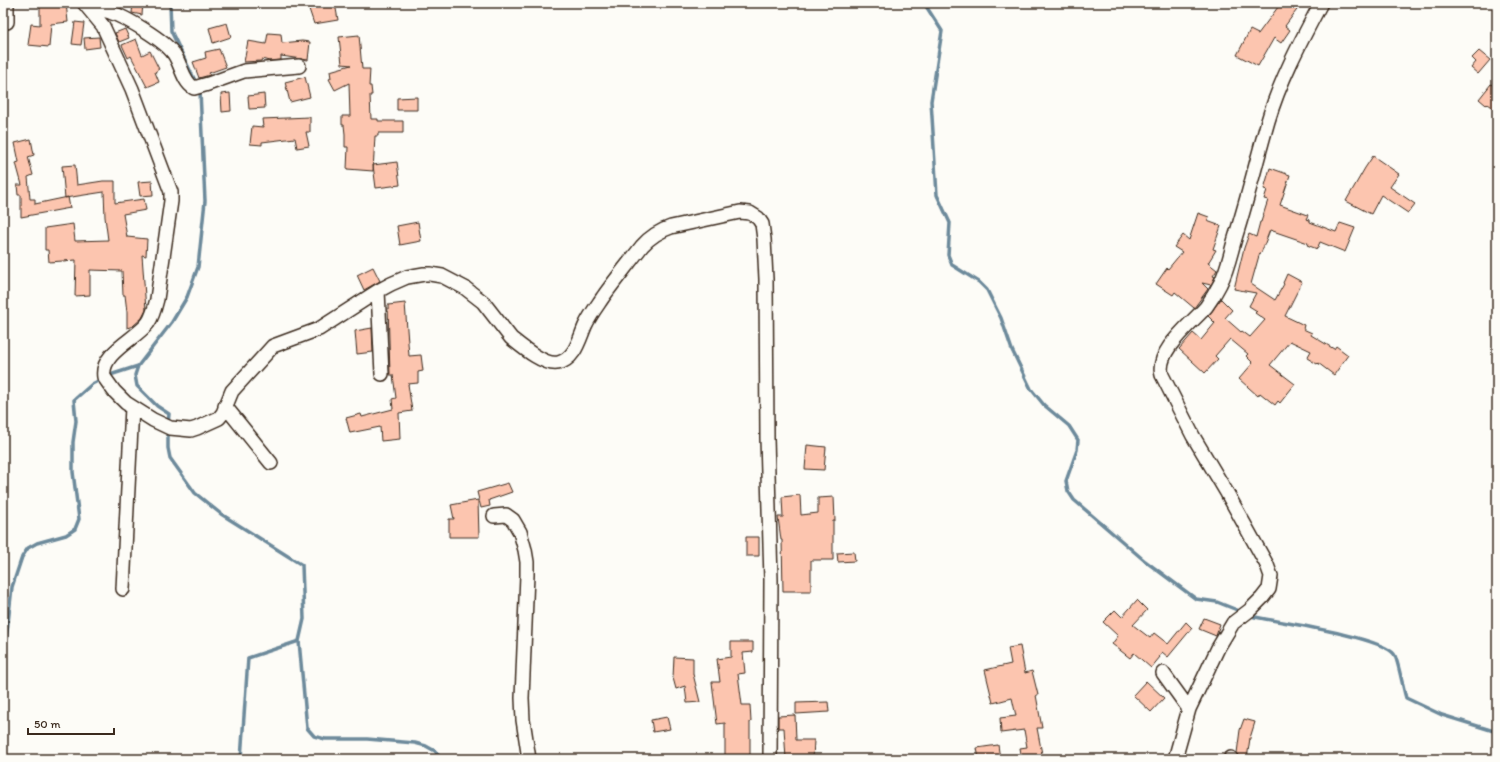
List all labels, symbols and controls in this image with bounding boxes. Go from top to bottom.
scale bar [28,710,114,736]
text: 50 m [34,717,60,731]

